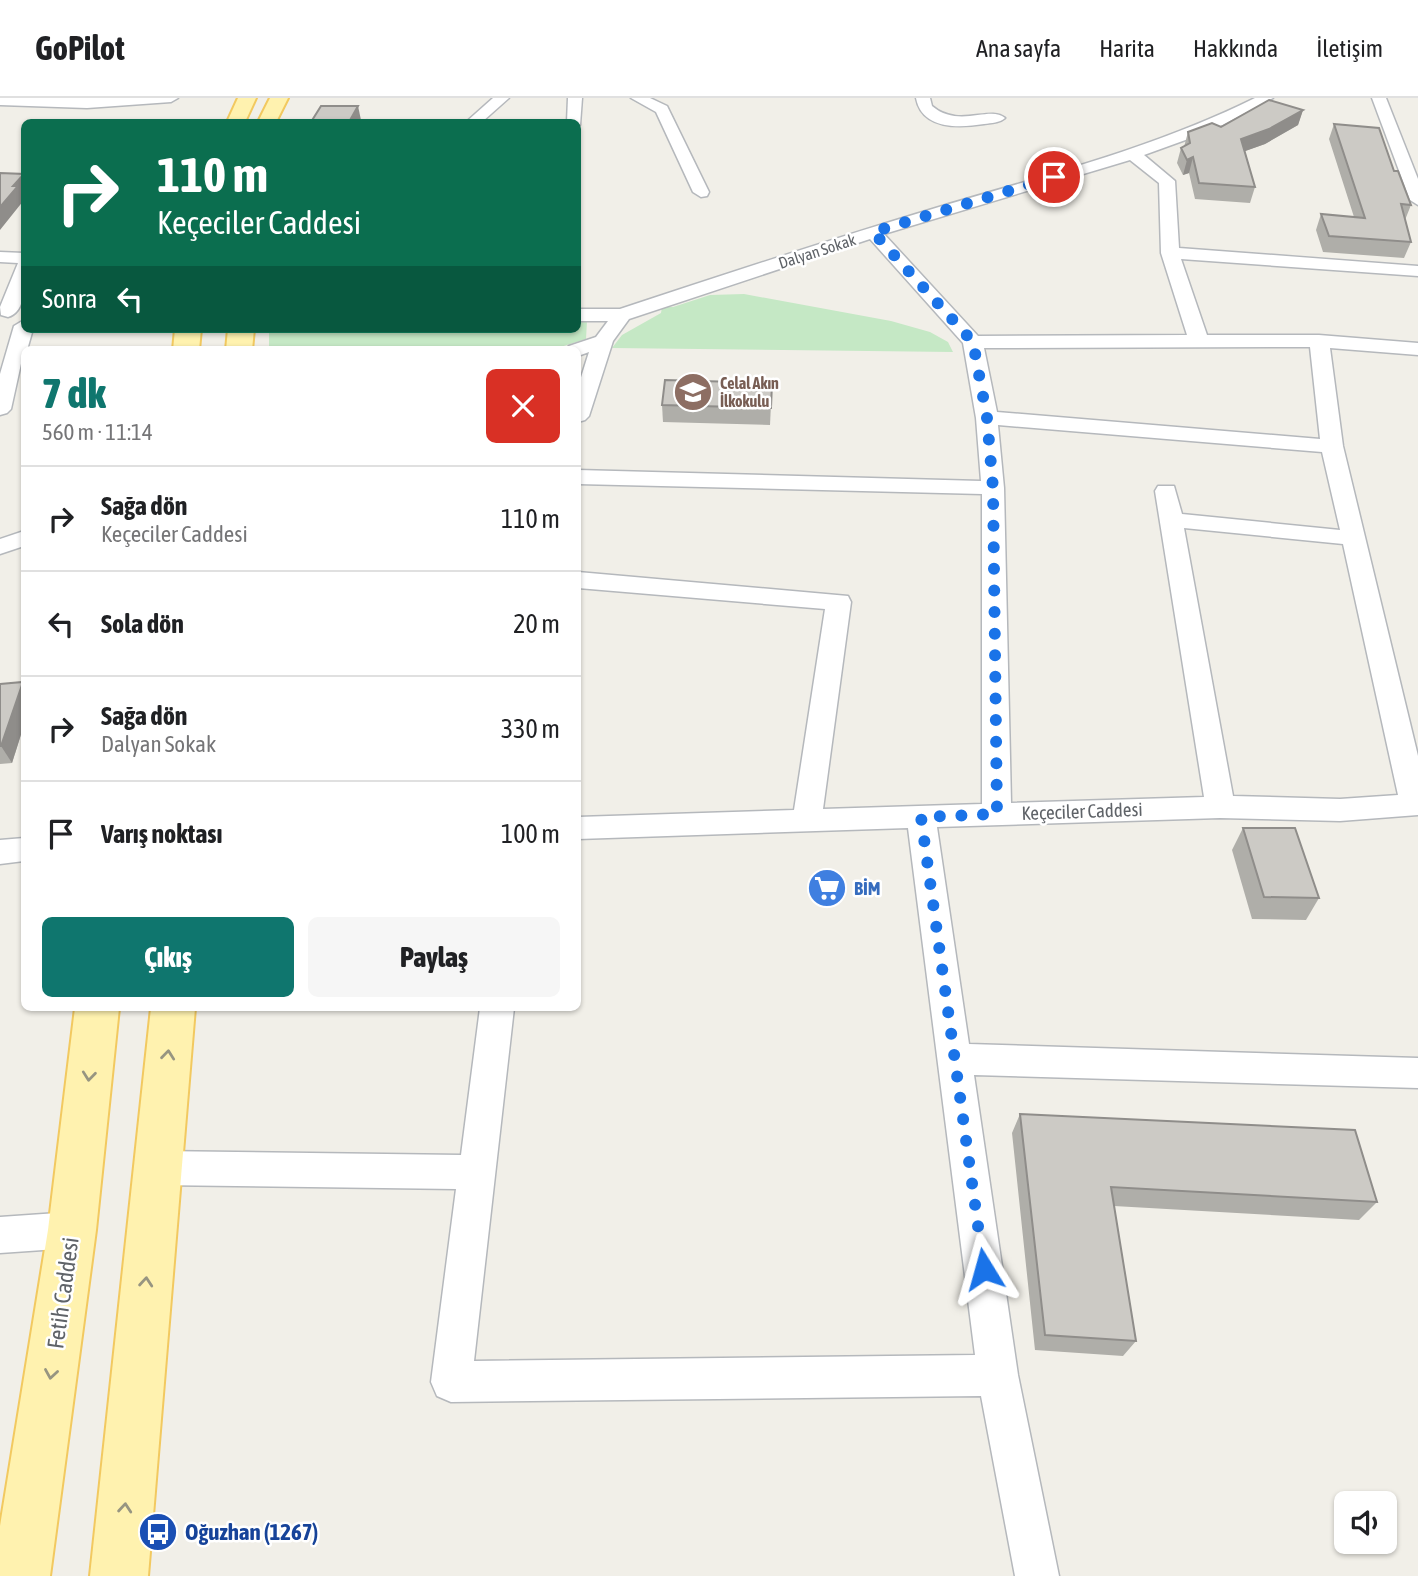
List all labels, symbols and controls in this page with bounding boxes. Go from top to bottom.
text: GoPilot [35,29,125,67]
text: Ana sayfa [976,35,1061,62]
text: Harita [1099,35,1155,62]
text: Hakkında [1193,35,1278,62]
text: İletişim [1316,35,1383,62]
text: 110 m [157,146,268,202]
icon: right [42,147,133,238]
pin [1024,147,1084,207]
icon: arrive [1035,158,1073,196]
text: Keçeciler Caddesi [157,204,361,241]
street label: Dalyan Sokak [776,230,858,273]
icon: left [111,280,149,318]
text: Sonra [42,284,97,314]
text: 7 dk [42,369,106,417]
button: close [486,369,560,443]
school or university icon: Celal Akın İlkokulu [672,371,714,413]
place label: Celal Akın İlkokulu [720,374,779,410]
text: 560 m · 11:14 [42,419,153,445]
text: Sağa dön [101,491,187,521]
icon: right [42,500,80,538]
text: 110 m [501,504,560,534]
text: Keçeciler Caddesi [101,521,248,547]
icon: left [42,605,80,643]
text: Sola dön [101,609,184,639]
text: 20 m [513,609,560,639]
text: Sağa dön [101,701,187,731]
icon: right [42,710,80,748]
text: 330 m [501,714,560,744]
text: Dalyan Sokak [101,731,216,757]
street label: Keçeciler Caddesi [1021,798,1143,824]
icon: arrive [42,815,80,853]
text: Varış noktası [101,819,222,849]
text: 100 m [501,819,560,849]
supermarket icon: BİM [806,867,848,909]
place label: BİM [854,877,881,899]
button: Çıkış [42,917,294,997]
button: Paylaş [308,917,560,997]
one-way arrow [160,1049,175,1060]
one-way arrow [82,1070,97,1082]
position arrow [947,1232,1021,1306]
street label: Fetih Caddesi [42,1236,84,1350]
one-way arrow [139,1276,154,1287]
one-way arrow [44,1368,59,1380]
map controls [1334,1491,1397,1554]
button: sound [1334,1491,1397,1554]
one-way arrow [117,1502,132,1513]
bus stop icon: Oğuzhan (1267) [137,1511,179,1553]
place label: Oğuzhan (1267) [185,1519,318,1545]

